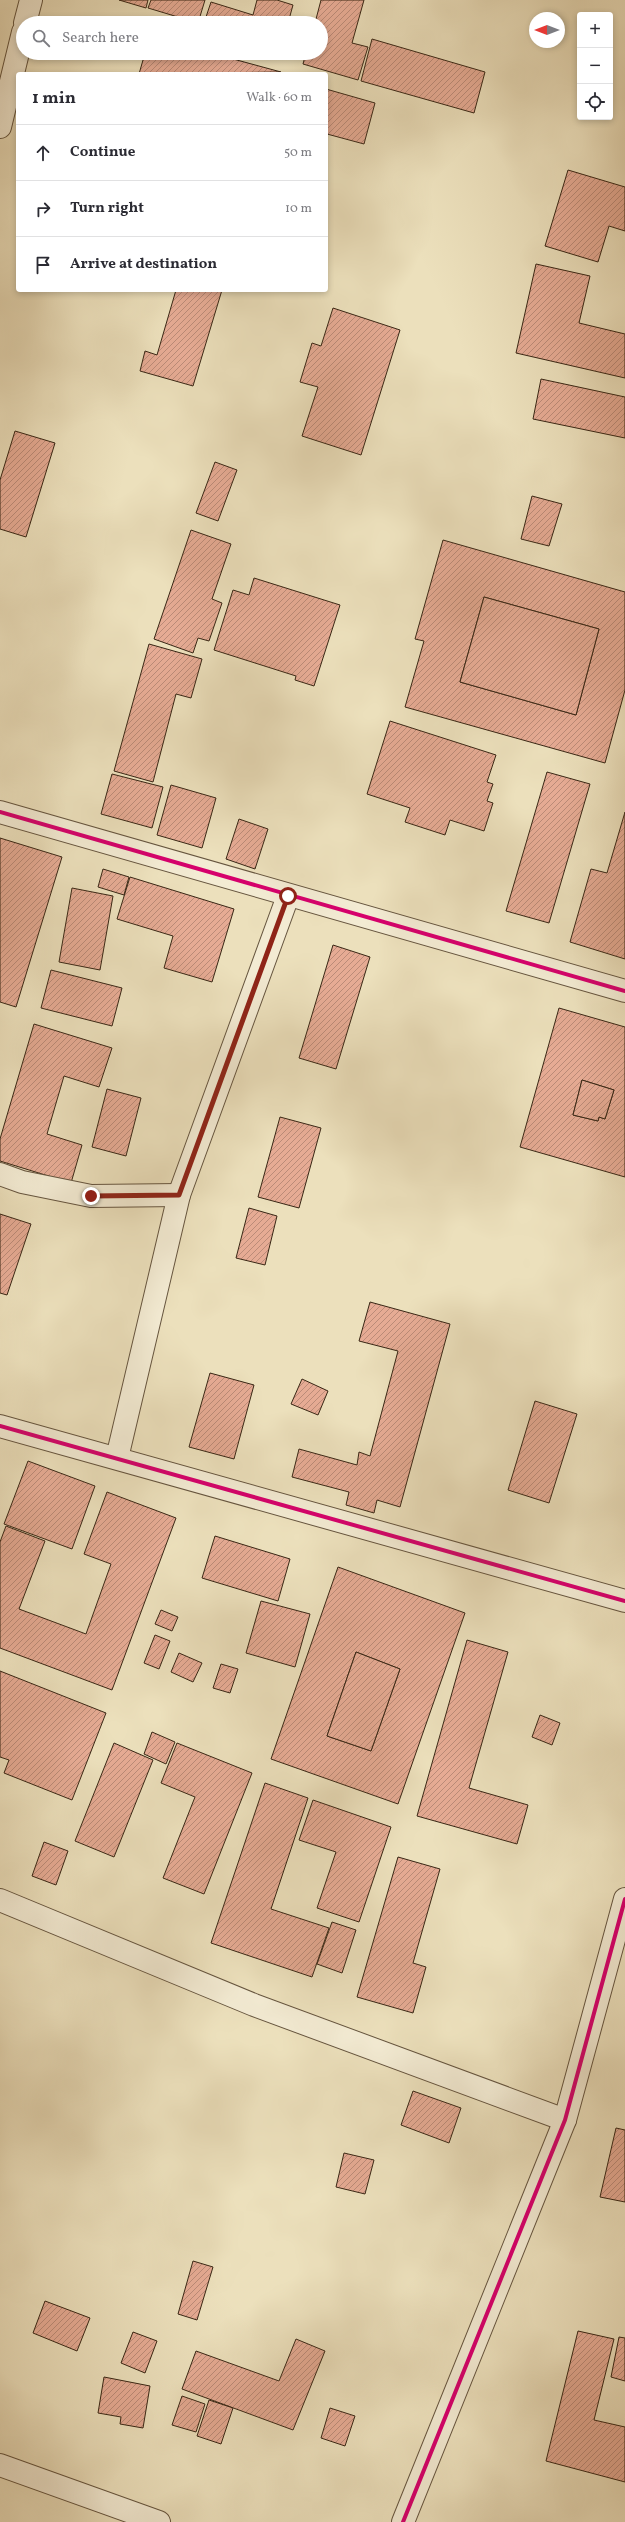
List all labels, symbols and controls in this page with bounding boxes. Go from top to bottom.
north arrow [529,12,565,48]
map controls [577,12,613,120]
button: + [577,12,613,48]
search box [16,16,328,60]
icon: search [30,27,52,49]
text: Search here [62,28,139,49]
button: − [577,48,613,84]
button: locate [577,84,613,120]
text: 1 min [32,87,76,110]
text: Walk · 60 m [246,89,312,107]
icon: ahead [32,142,54,164]
text: Continue [70,142,135,163]
text: 50 m [284,144,312,162]
icon: right [32,198,54,220]
text: Turn right [70,198,144,219]
text: 10 m [285,200,312,218]
icon: arrive [32,254,54,276]
text: Arrive at destination [70,254,217,275]
route start [279,887,297,905]
route end [82,1187,100,1205]

